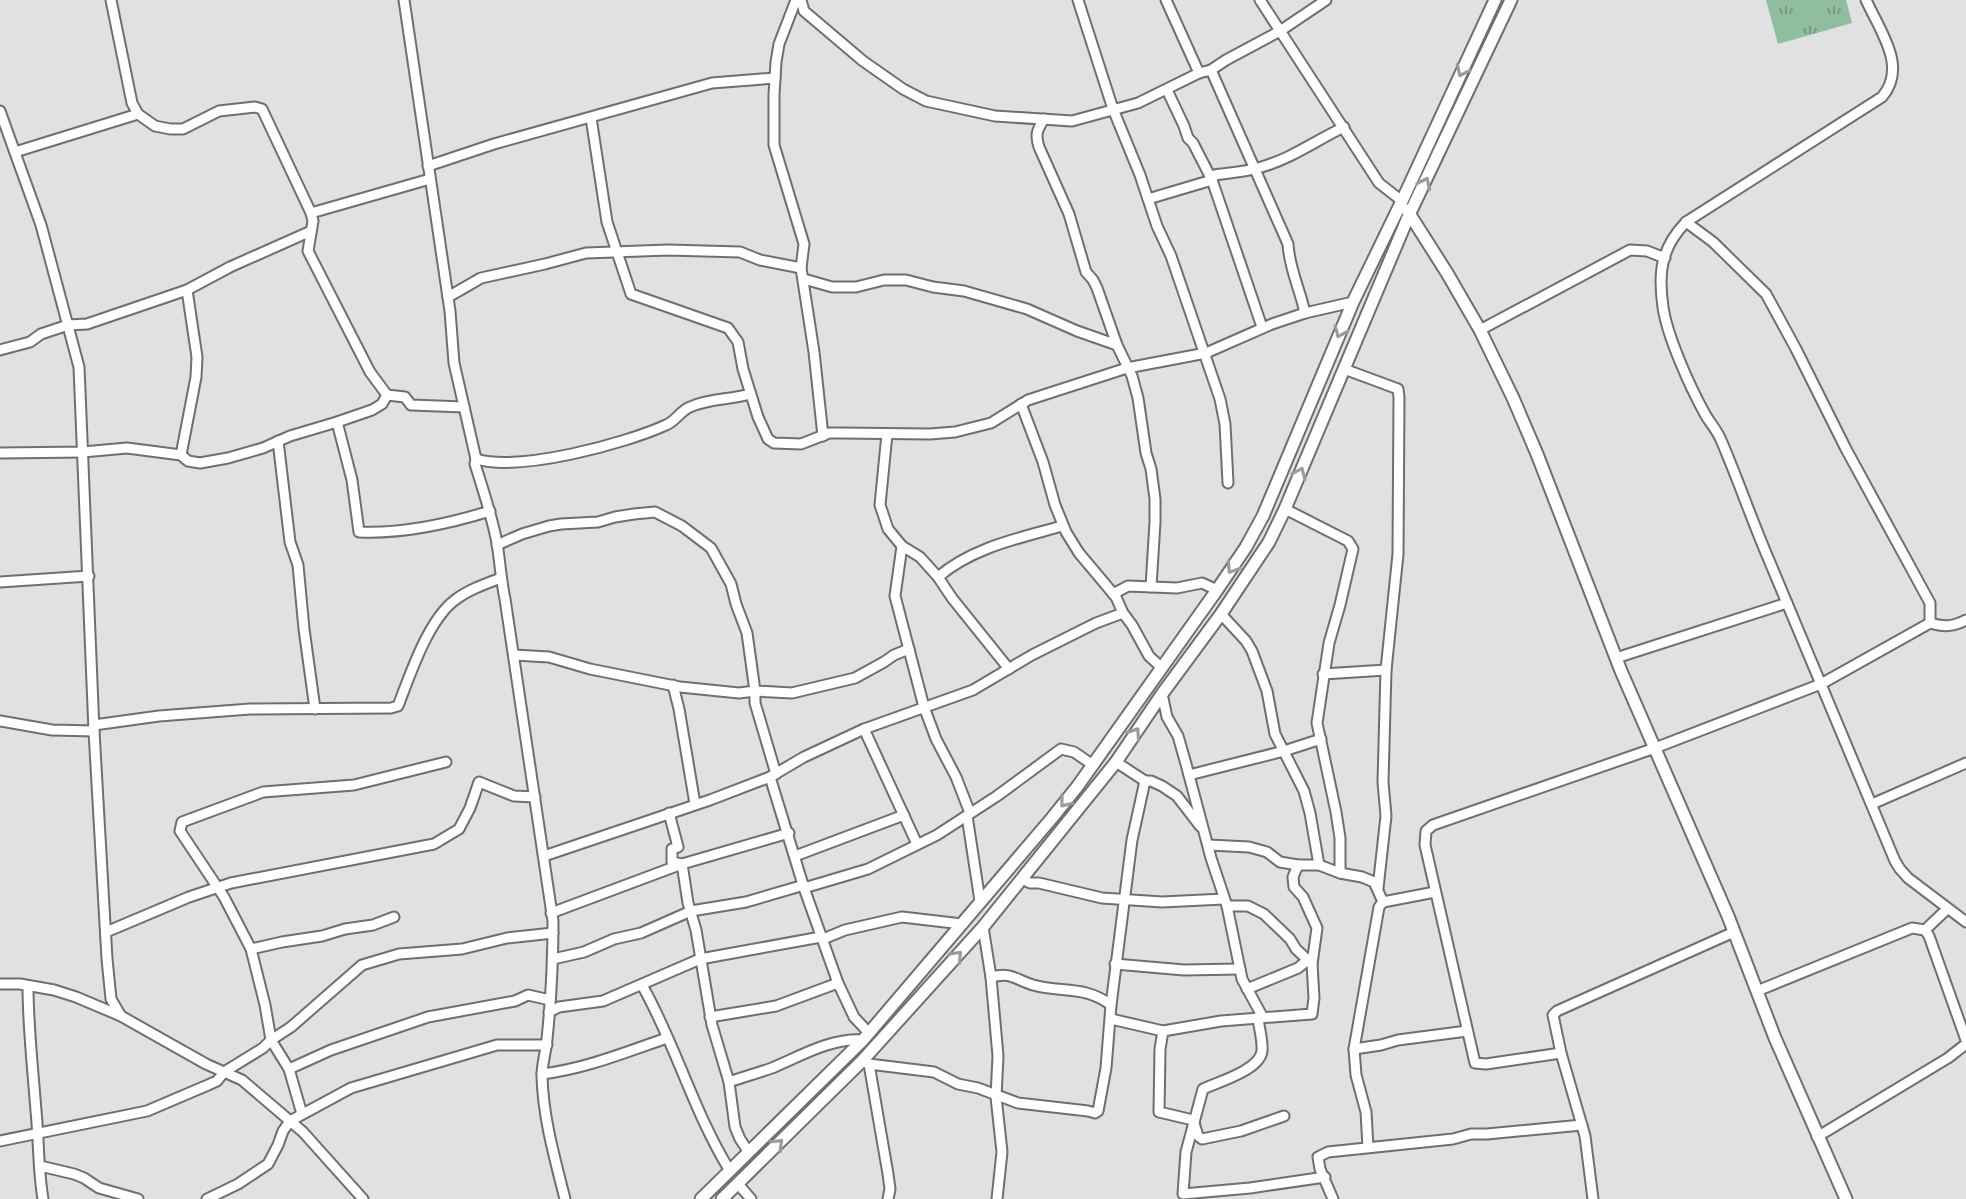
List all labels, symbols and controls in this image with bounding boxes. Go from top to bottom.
one-way arrow [1456,63,1472,77]
one-way arrow [1415,177,1431,191]
one-way arrow [1333,323,1349,338]
one-way arrow [1291,467,1307,482]
one-way arrow [1227,559,1242,573]
one-way arrow [1125,727,1140,742]
one-way arrow [1060,793,1075,807]
one-way arrow [947,950,962,965]
one-way arrow [769,1139,783,1153]

